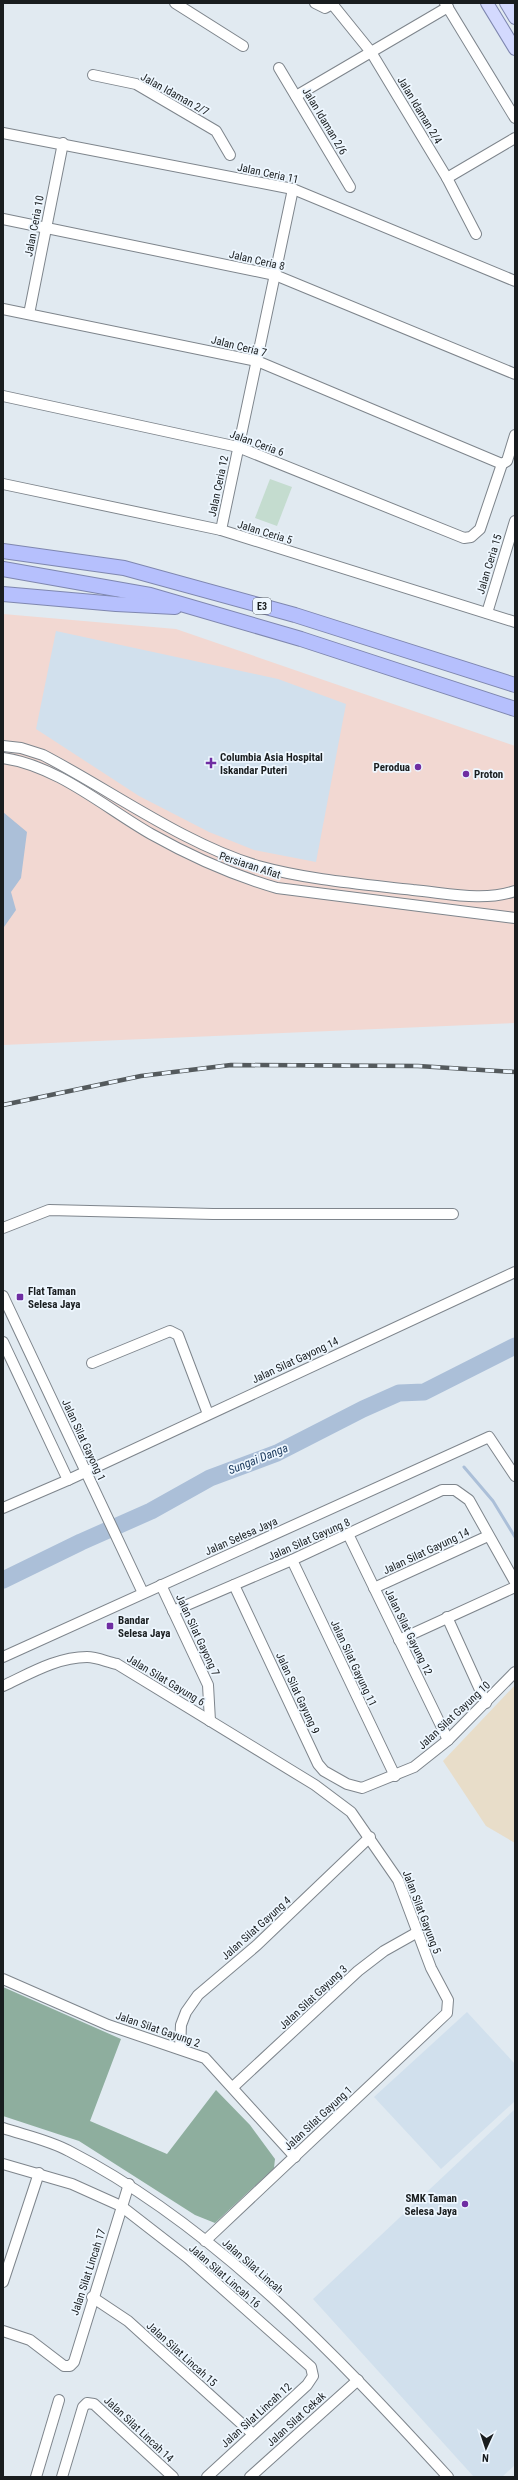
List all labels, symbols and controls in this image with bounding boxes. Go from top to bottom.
street label: Jalan Idaman 2/7 [138,70,211,119]
street label: Jalan Idaman 2/4 [394,74,445,147]
street label: Jalan Idaman 2/6 [299,85,350,157]
street label: Jalan Ceria 11 [236,161,300,186]
street label: Jalan Ceria 10 [22,194,47,258]
street label: Jalan Ceria 8 [228,248,286,273]
street label: Jalan Ceria 7 [210,333,268,360]
street label: Jalan Ceria 6 [228,428,286,459]
street label: Jalan Ceria 12 [206,454,231,518]
street label: Jalan Ceria 5 [236,518,294,547]
street label: Jalan Ceria 15 [474,533,505,596]
road number: E3 [253,598,271,614]
place label: Columbia Asia Hospital Iskandar Puteri [220,751,323,777]
marker: Columbia Asia Hospital Iskandar Puteri [205,757,217,769]
place label: Perodua [374,761,410,774]
marker: Perodua [413,762,423,772]
place label: Proton [474,768,503,781]
marker: Proton [461,769,471,779]
street label: Persiaran Afiat [217,849,282,882]
place label: Flat Taman Selesa Jaya [28,1285,80,1311]
marker: Flat Taman Selesa Jaya [15,1292,25,1302]
street label: Jalan Silat Gayong 14 [250,1334,341,1386]
street label: Jalan Silat Gayong 1 [59,1397,108,1483]
water label: Sungai Danga [226,1441,290,1477]
street label: Jalan Selesa Jaya [203,1515,279,1558]
street label: Jalan Silat Gayung 8 [266,1516,352,1563]
street label: Jalan Silat Gayung 14 [381,1526,472,1577]
street label: Jalan Silat Gayung 12 [382,1587,435,1677]
street label: Jalan Silat Gayong 7 [173,1592,222,1678]
place label: Bandar Selesa Jaya [118,1614,170,1640]
street label: Jalan Silat Gayung 11 [328,1618,379,1708]
marker: Bandar Selesa Jaya [105,1621,115,1631]
street label: Jalan Silat Gayung 9 [273,1650,322,1736]
street label: Jalan Silat Gayung 6 [125,1652,207,1709]
street label: Jalan Silat Gayung 10 [416,1679,493,1752]
street label: Jalan Silat Gayung 5 [400,1869,443,1956]
street label: Jalan Silat Gayung 4 [219,1894,294,1963]
street label: Jalan Silat Gayung 3 [277,1962,350,2032]
street label: Jalan Silat Gayung 2 [114,2009,202,2050]
street label: Jalan Silat Gayung 1 [282,2083,355,2153]
place label: SMK Taman Selesa Jaya [405,2192,457,2218]
marker: SMK Taman Selesa Jaya [460,2199,470,2209]
street label: Jalan Silat Lincah 17 [68,2227,109,2317]
street label: Jalan Silat Lincah [219,2236,286,2296]
street label: Jalan Silat Lincah 16 [186,2242,263,2311]
street label: Jalan Silat Lincah 15 [144,2319,220,2389]
street label: Jalan Silat Lincah 12 [218,2380,294,2450]
street label: Jalan Silat Cekak [264,2390,328,2449]
street label: Jalan Silat Lincah 14 [101,2394,176,2465]
north arrow [466,2428,506,2468]
text: N [482,2451,489,2464]

